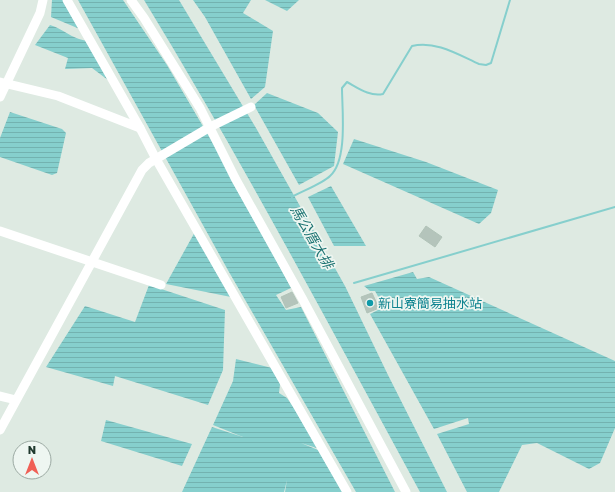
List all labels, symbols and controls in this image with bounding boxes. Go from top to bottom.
water label: 馬公厝大排 [288,202,338,273]
place label: 新山寮簡易抽水站 [378,295,482,311]
marker: 新山寮簡易抽水站 [365,298,375,308]
north arrow [12,440,52,480]
text: N [28,443,36,456]

